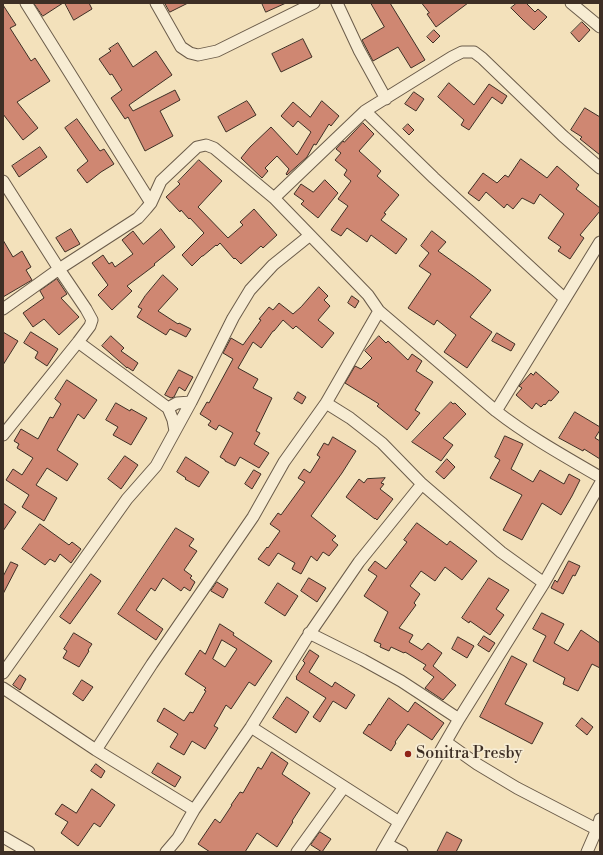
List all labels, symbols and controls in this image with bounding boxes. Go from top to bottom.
place label: Sonitra Presby [416,744,522,764]
marker: Sonitra Presby [403,749,413,759]

